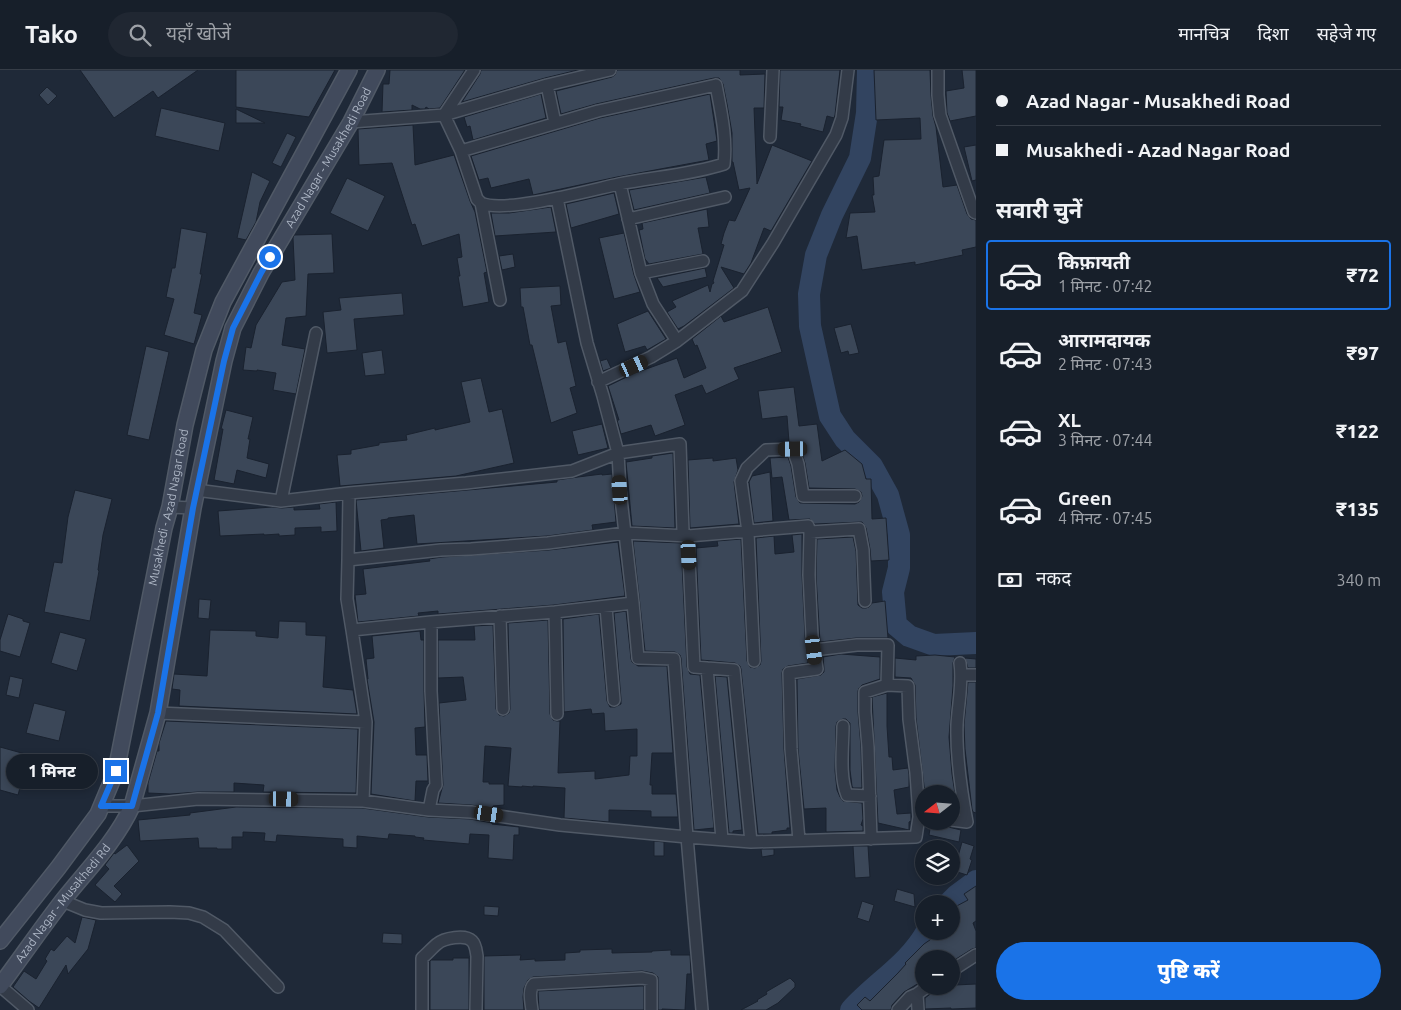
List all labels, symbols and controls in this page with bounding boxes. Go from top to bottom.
search box [108,12,458,57]
text: Tako [25,21,78,48]
icon: search [126,21,154,49]
text: यहाँ खोजें [166,22,231,44]
text: मानचित्र [1178,23,1230,43]
text: दिशा [1258,23,1289,43]
text: सहेजे गए [1317,23,1376,43]
street label: Azad Nagar - Musakhedi Road [283,85,373,230]
text: Azad Nagar - Musakhedi Road [1026,90,1290,112]
text: Musakhedi - Azad Nagar Road [1026,139,1290,161]
text: सवारी चुनें [996,197,1082,222]
route start [259,246,281,268]
text: किफ़ायती [1058,251,1130,273]
icon: car [998,253,1043,298]
text: ₹72 [1347,264,1379,286]
text: 1 मिनट · 07:42 [1058,277,1153,295]
text: आरामदायक [1058,329,1150,351]
icon: car [998,331,1043,376]
text: ₹97 [1347,342,1379,364]
car [617,353,650,379]
text: 2 मिनट · 07:43 [1058,355,1153,373]
icon: car [998,409,1043,454]
text: XL [1058,409,1081,431]
text: ₹122 [1336,420,1379,442]
street label: Musakhedi - Azad Nagar Road [146,428,190,587]
text: 3 मिनट · 07:44 [1058,431,1153,449]
car [777,441,808,457]
car [611,475,628,505]
icon: car [998,487,1043,532]
text: Green [1058,487,1112,509]
text: ₹135 [1336,498,1379,520]
text: 4 मिनट · 07:45 [1058,509,1153,527]
car [680,540,697,570]
icon: cash [996,566,1024,594]
text: नकद [1036,567,1071,589]
text: 340 m [1336,571,1381,589]
car [804,634,823,666]
callout: 1 मिनट [6,754,98,788]
route end [105,760,127,782]
text: 1 मिनट [28,762,76,780]
north arrow [915,785,960,830]
map controls [915,785,960,995]
car [268,791,299,807]
car [473,804,504,824]
button: layers [915,840,960,885]
street label: Azad Nagar - Musakhedi Rd [12,841,113,965]
button: + [915,895,960,940]
button: पुष्टि करें [996,942,1381,1000]
button: − [915,950,960,995]

